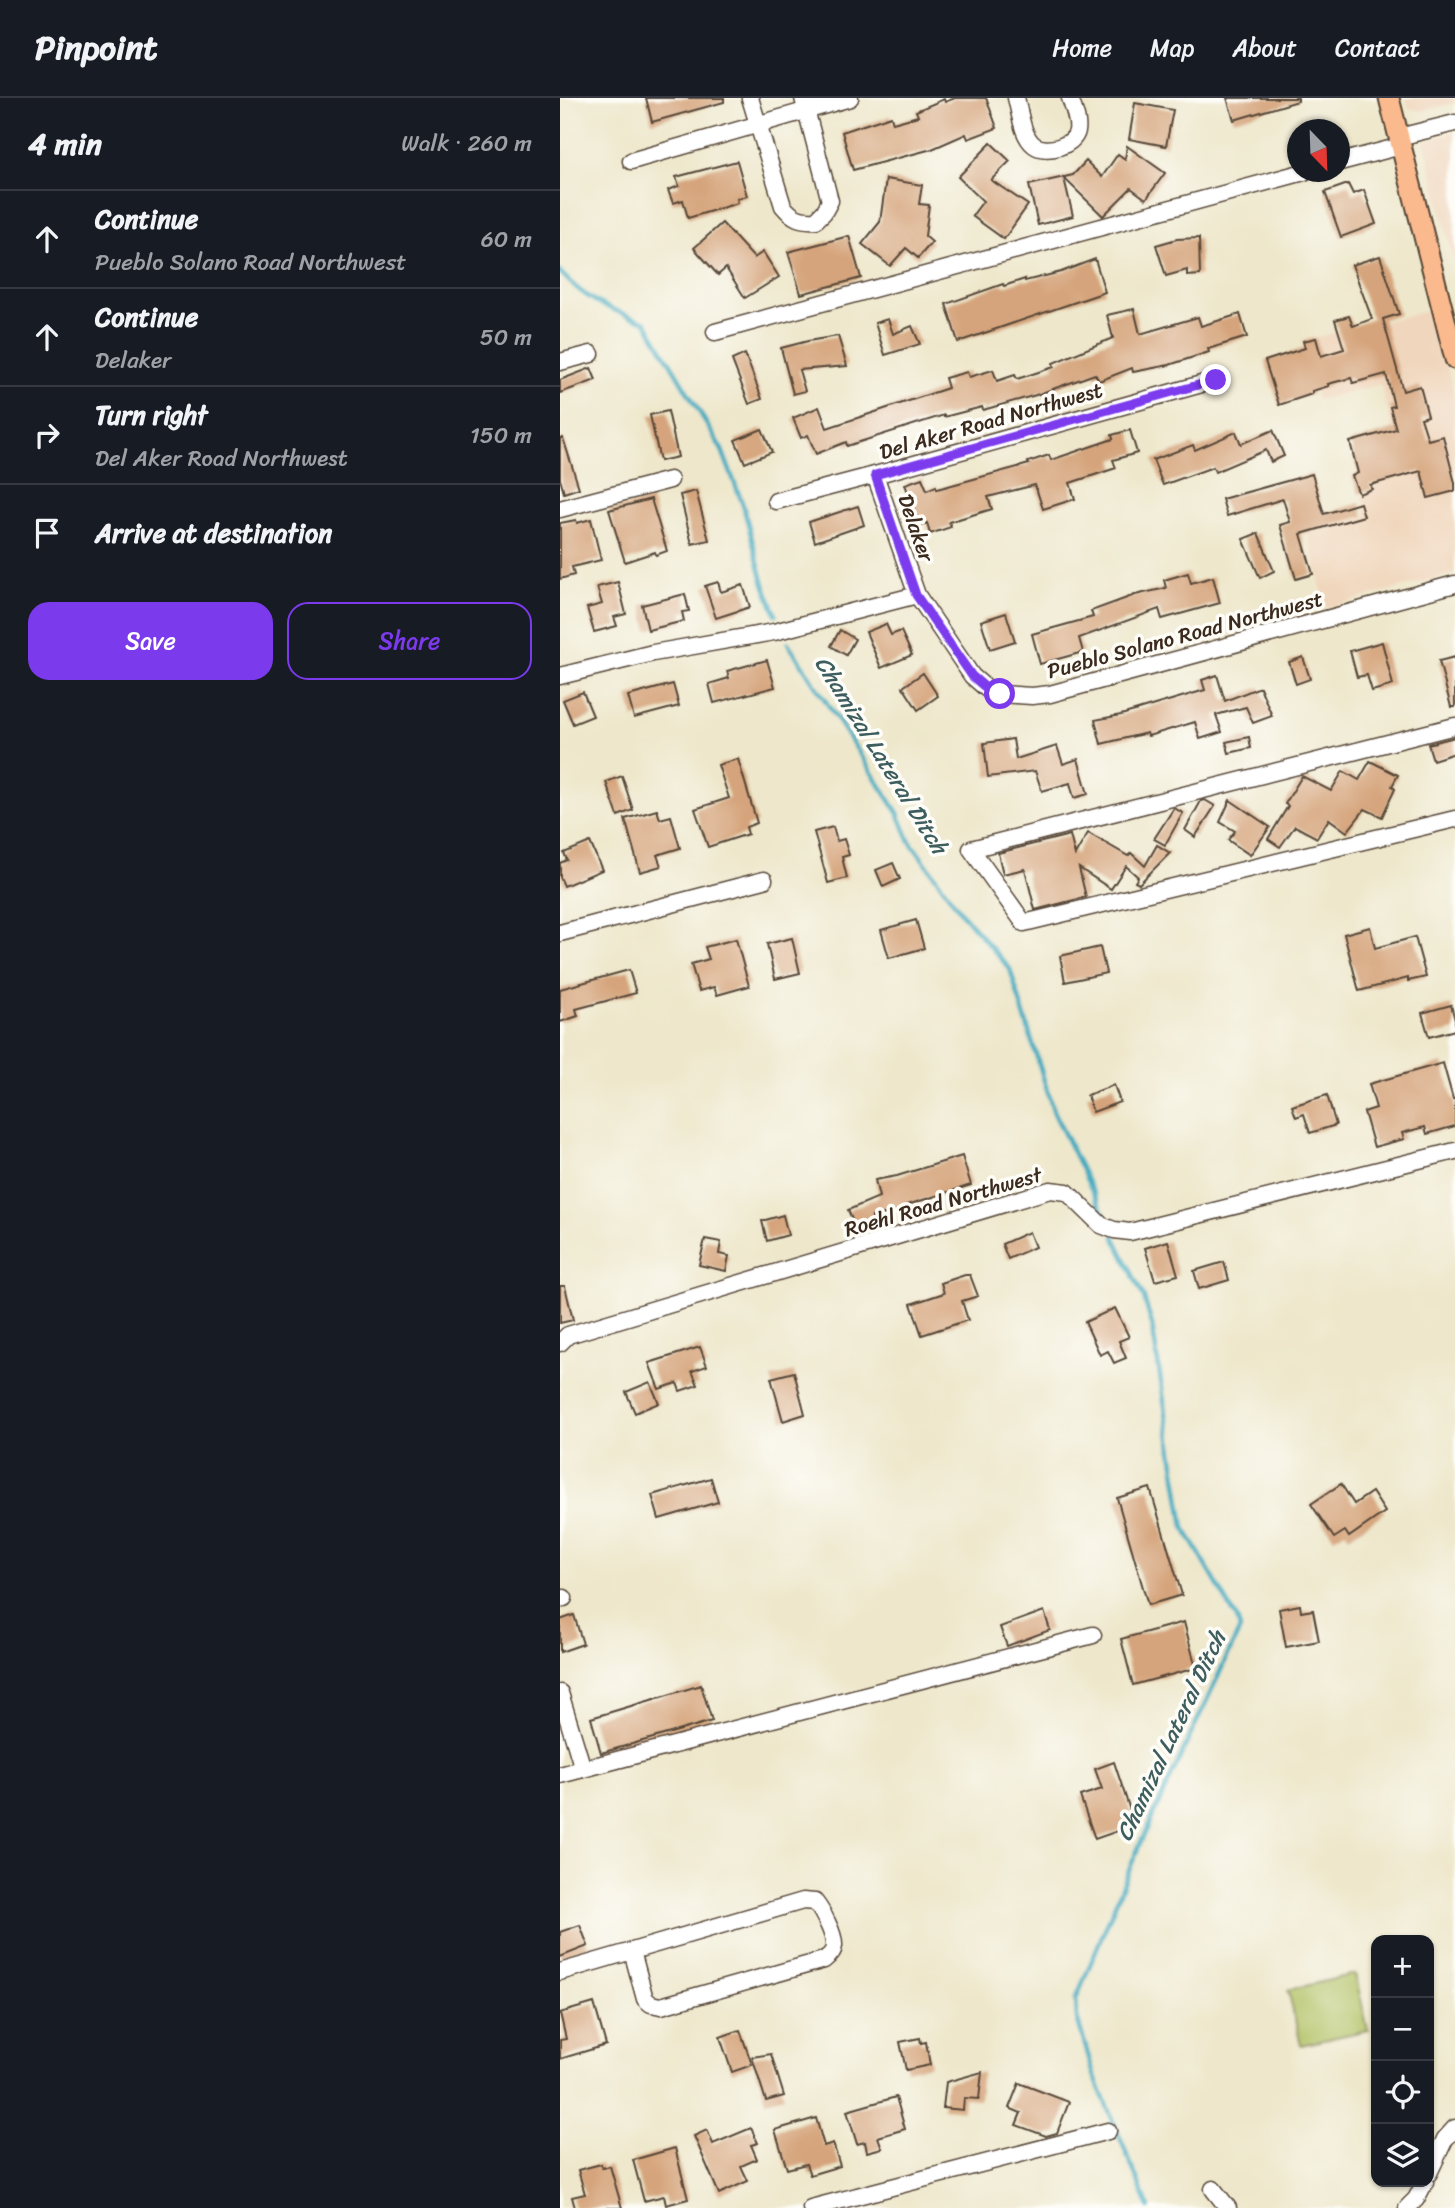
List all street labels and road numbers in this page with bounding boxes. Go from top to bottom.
street label: Del Aker Road Northwest [875,371,1107,471]
street label: Delaker [887,489,946,568]
street label: Pueblo Solano Road Northwest [1043,580,1327,690]
street label: Roehl Road Northwest [840,1155,1048,1248]

